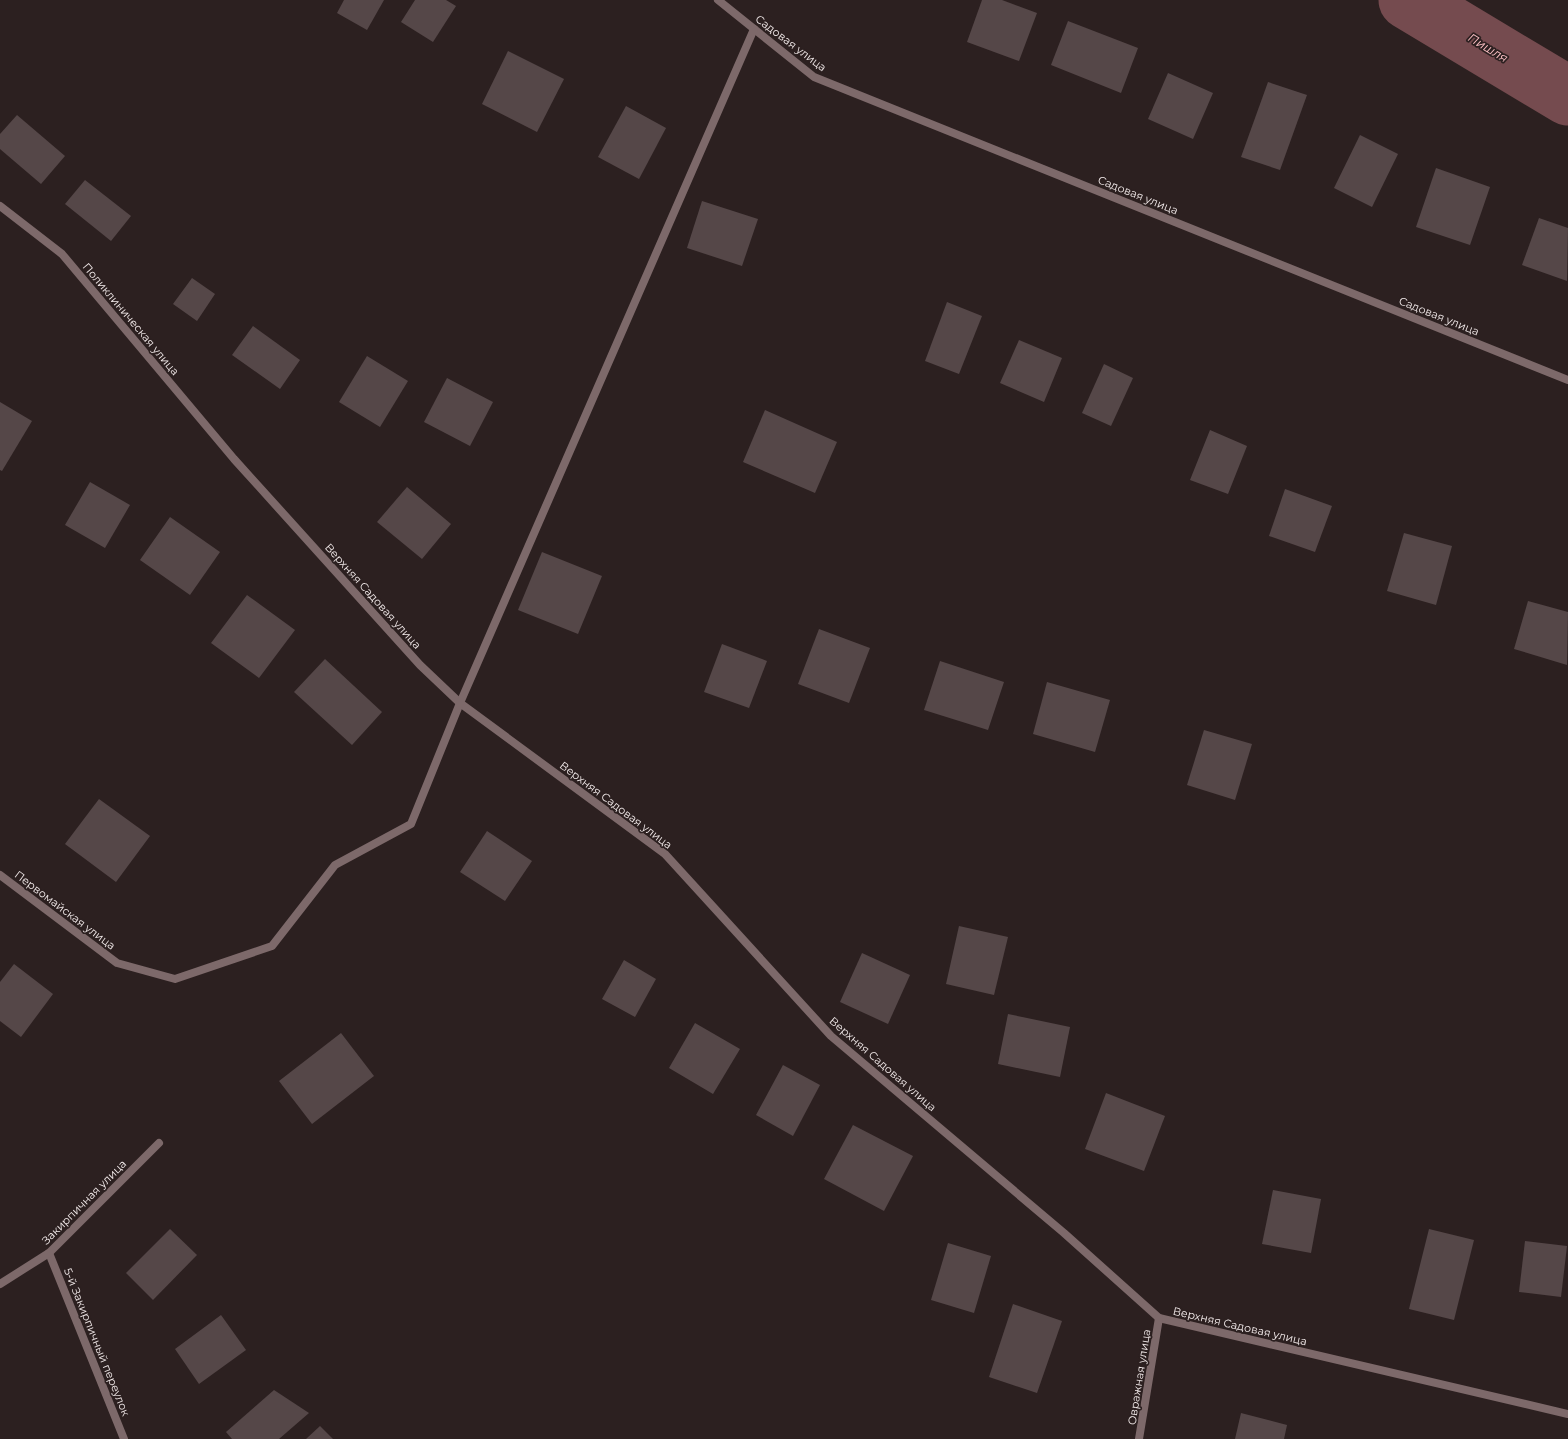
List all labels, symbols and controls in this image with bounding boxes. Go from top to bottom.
street label: Садовая улица [753,12,829,74]
water label: Пишля [1465,30,1511,65]
street label: Садовая улица [1096,173,1180,217]
street label: Поликлиническая улица [80,260,182,378]
street label: Садовая улица [1397,294,1481,338]
street label: Верхняя Садовая улица [322,540,424,652]
street label: Верхняя Садовая улица [557,758,675,852]
street label: Первомайская улица [12,868,118,952]
street label: Верхняя Садовая улица [827,1014,939,1114]
street label: Закирпичная улица [39,1157,129,1247]
street label: 5-й Закирпичный переулок [61,1266,133,1419]
street label: Верхняя Садовая улица [1172,1304,1308,1348]
street label: Овражная улица [1125,1328,1153,1426]

